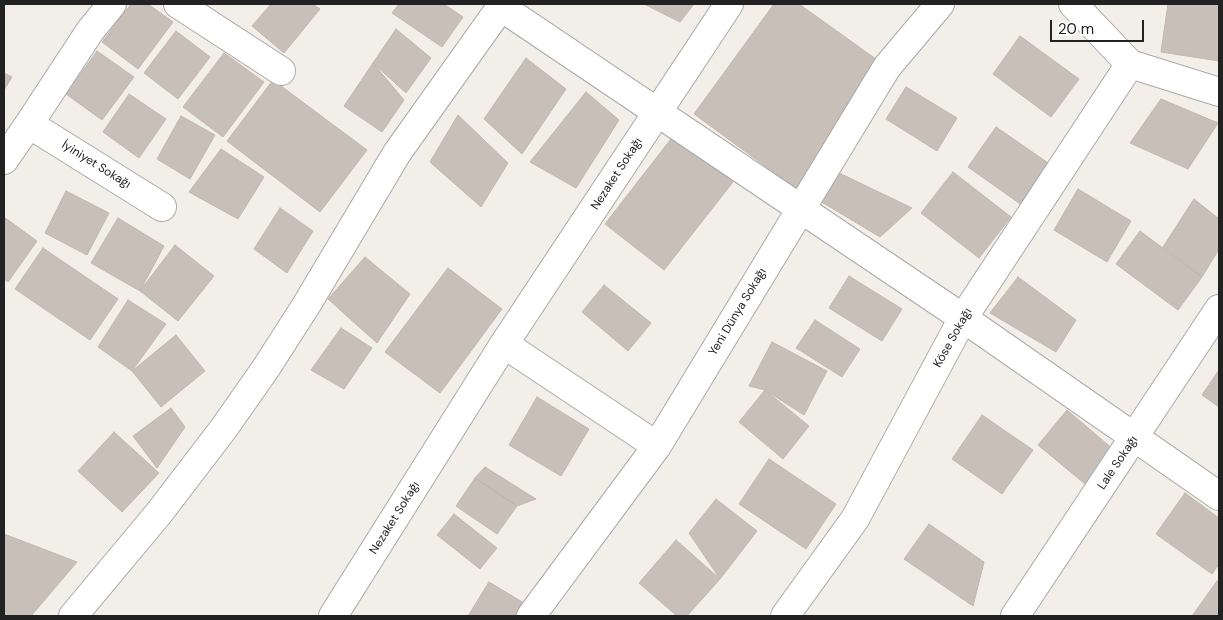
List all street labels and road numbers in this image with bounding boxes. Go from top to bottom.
street label: Nezaket Sokağı [588,135,646,213]
street label: İyiniyet Sokağı [59,138,133,192]
street label: Yeni Dünya Sokağı [706,266,770,358]
street label: Köse Sokağı [931,306,975,370]
street label: Lale Sokağı [1095,433,1141,493]
street label: Nezaket Sokağı [367,479,423,557]

